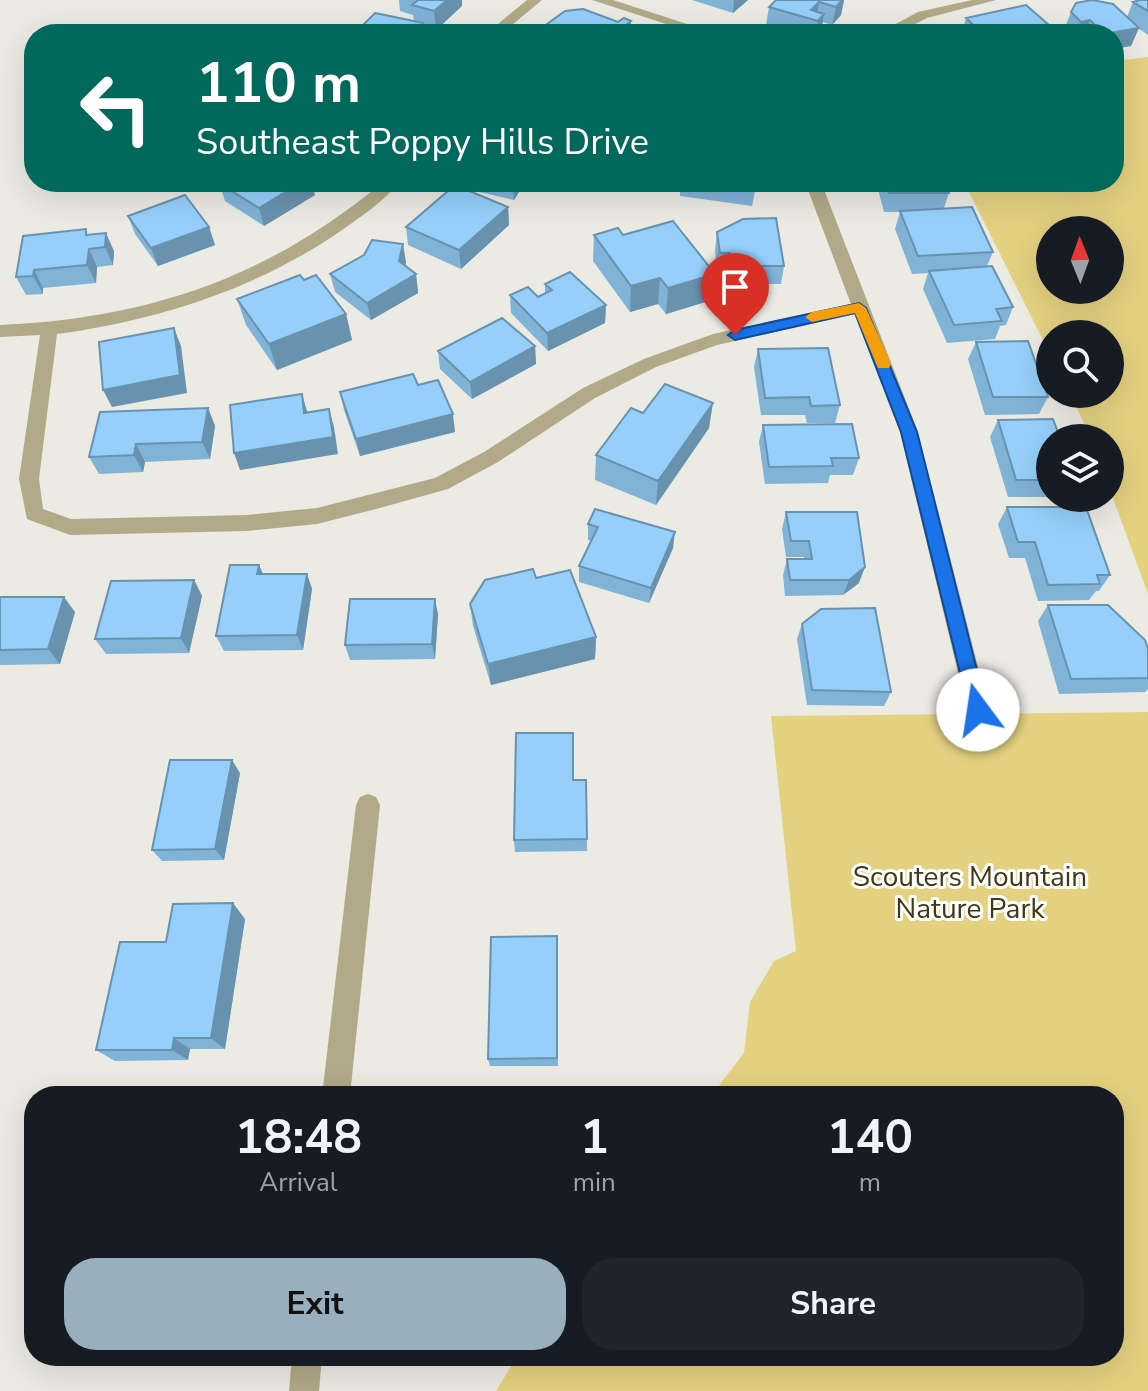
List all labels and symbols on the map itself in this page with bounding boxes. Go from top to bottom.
north arrow [1036,216,1124,304]
pin [701,253,769,335]
position arrow [936,668,1020,752]
park label: Scouters Mountain Nature Park [853,858,1087,928]

